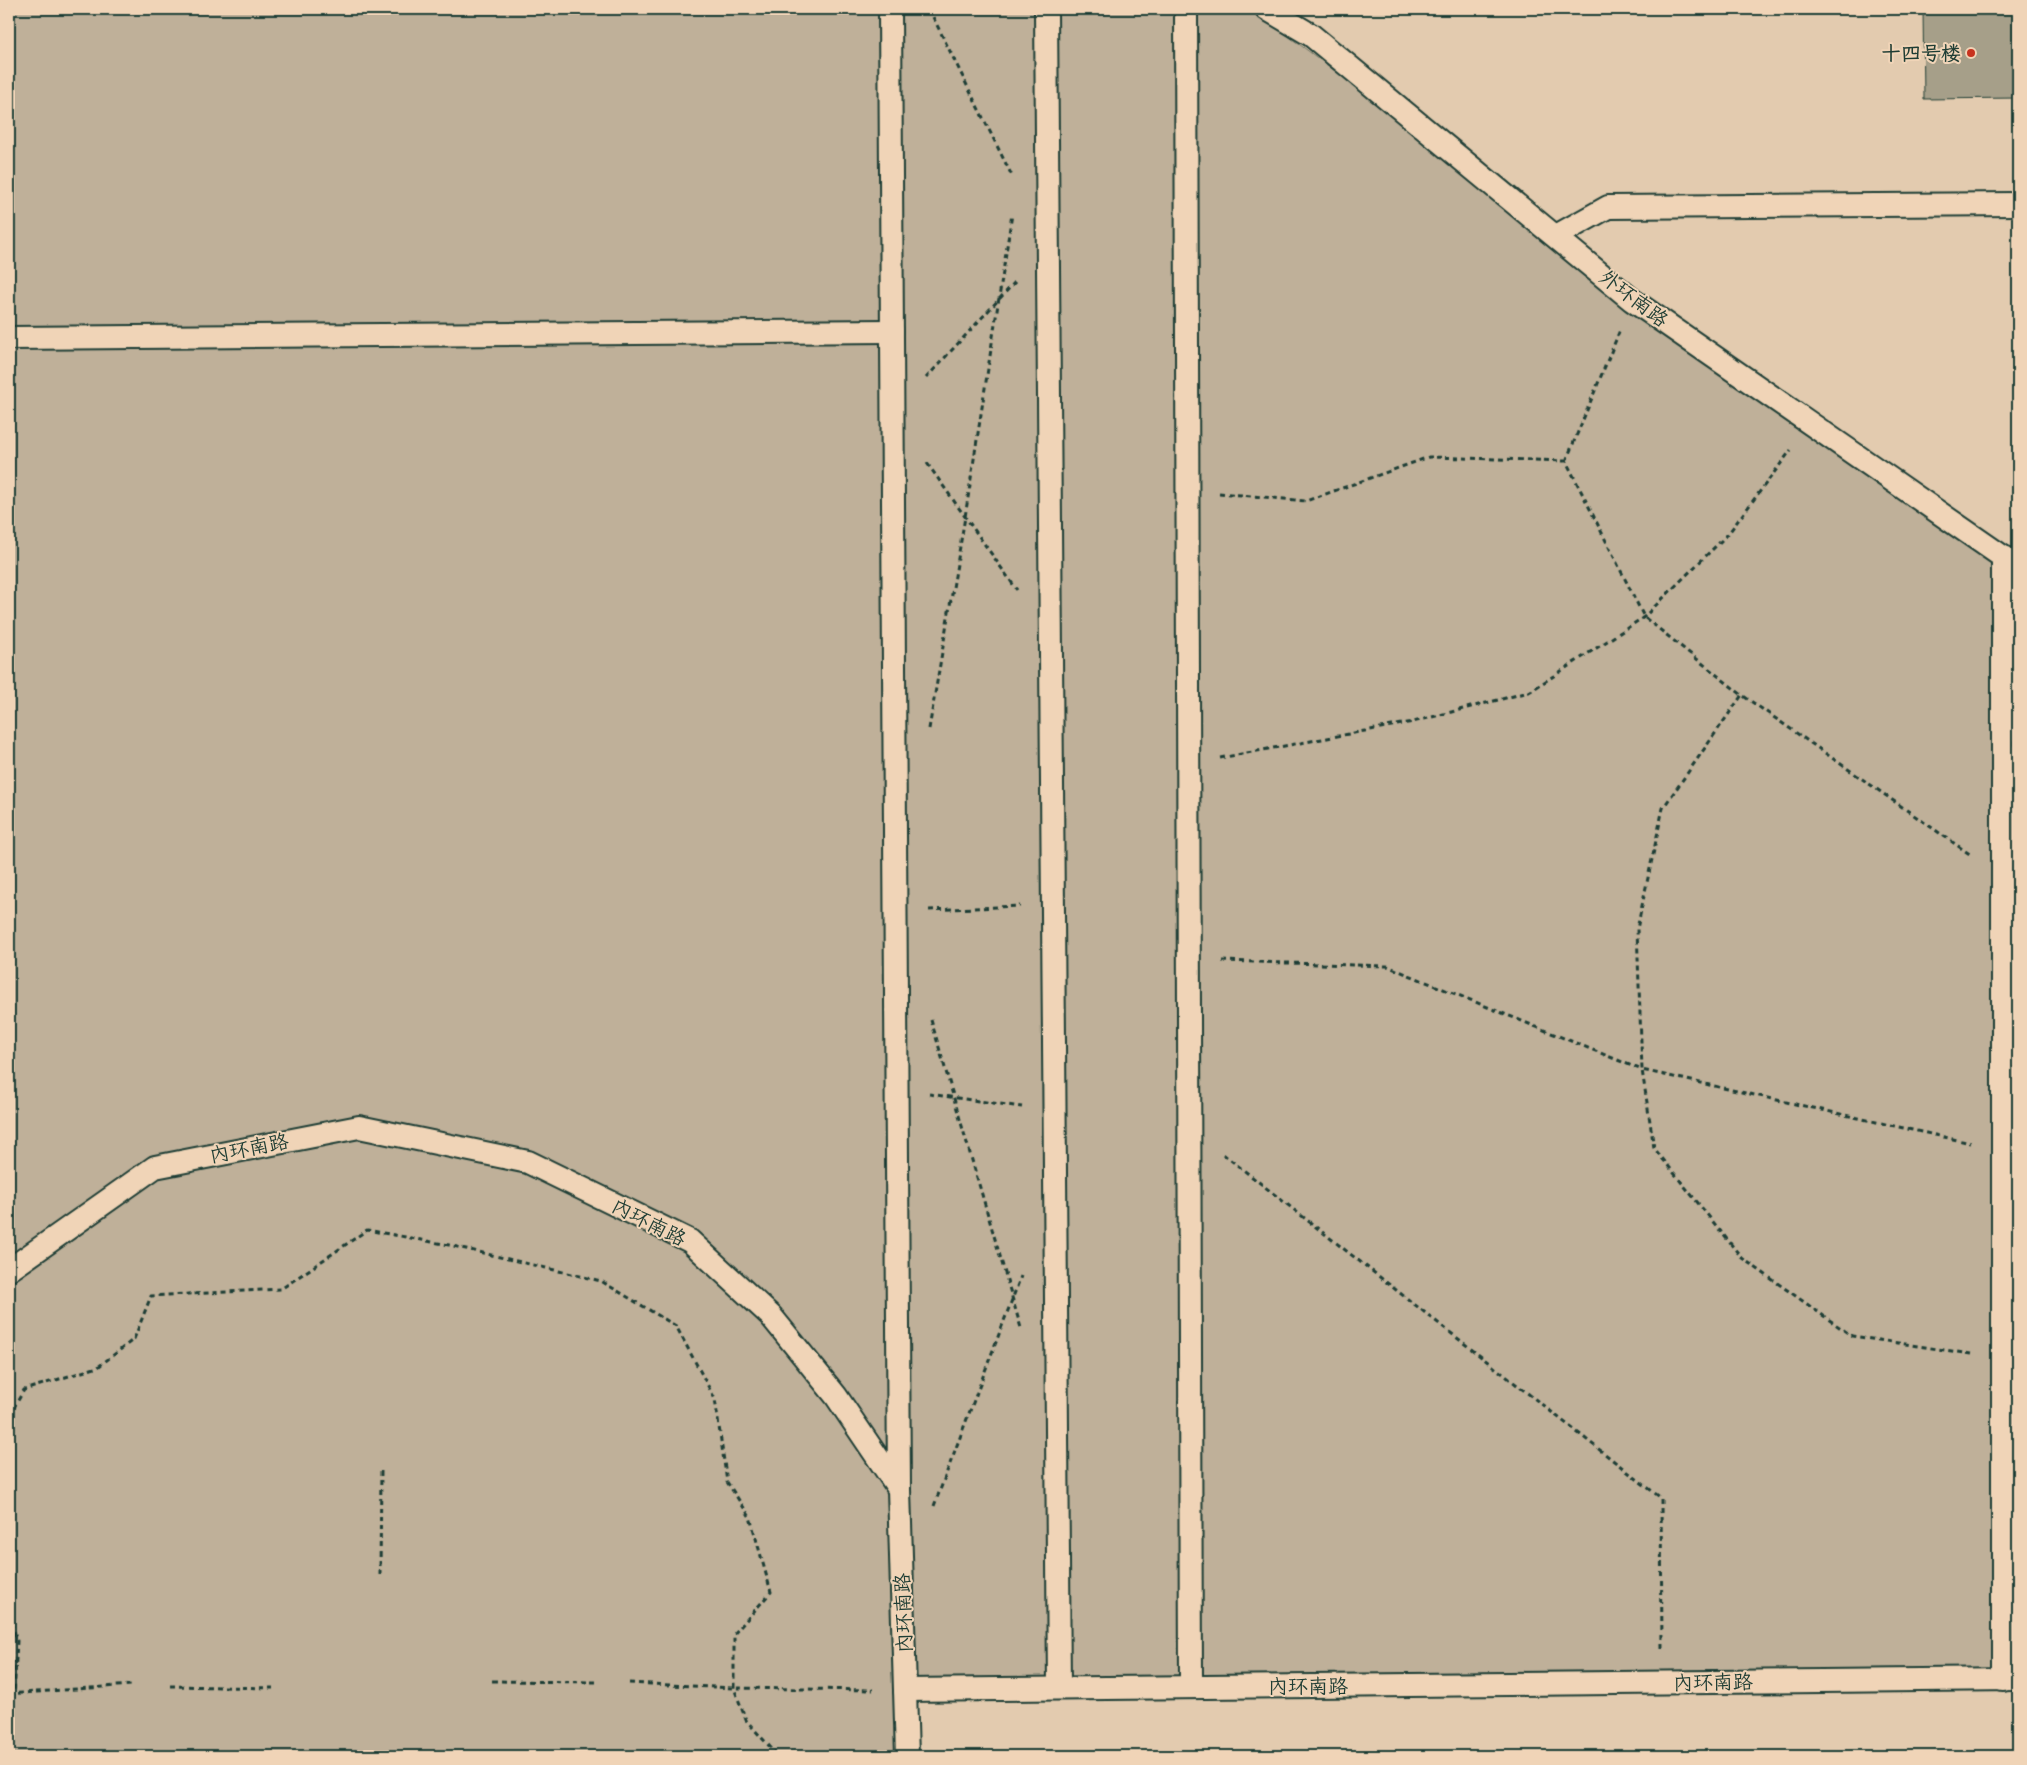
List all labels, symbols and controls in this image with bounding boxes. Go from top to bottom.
place label: 十四号楼 [1881,41,1961,66]
marker: 十四号楼 [1965,47,1977,59]
street label: 外环南路 [1594,264,1674,333]
street label: 内环南路 [207,1128,292,1168]
street label: 内环南路 [607,1193,691,1252]
street label: 内环南路 [890,1572,917,1653]
street label: 内环南路 [1673,1669,1754,1696]
street label: 内环南路 [1268,1674,1349,1699]

